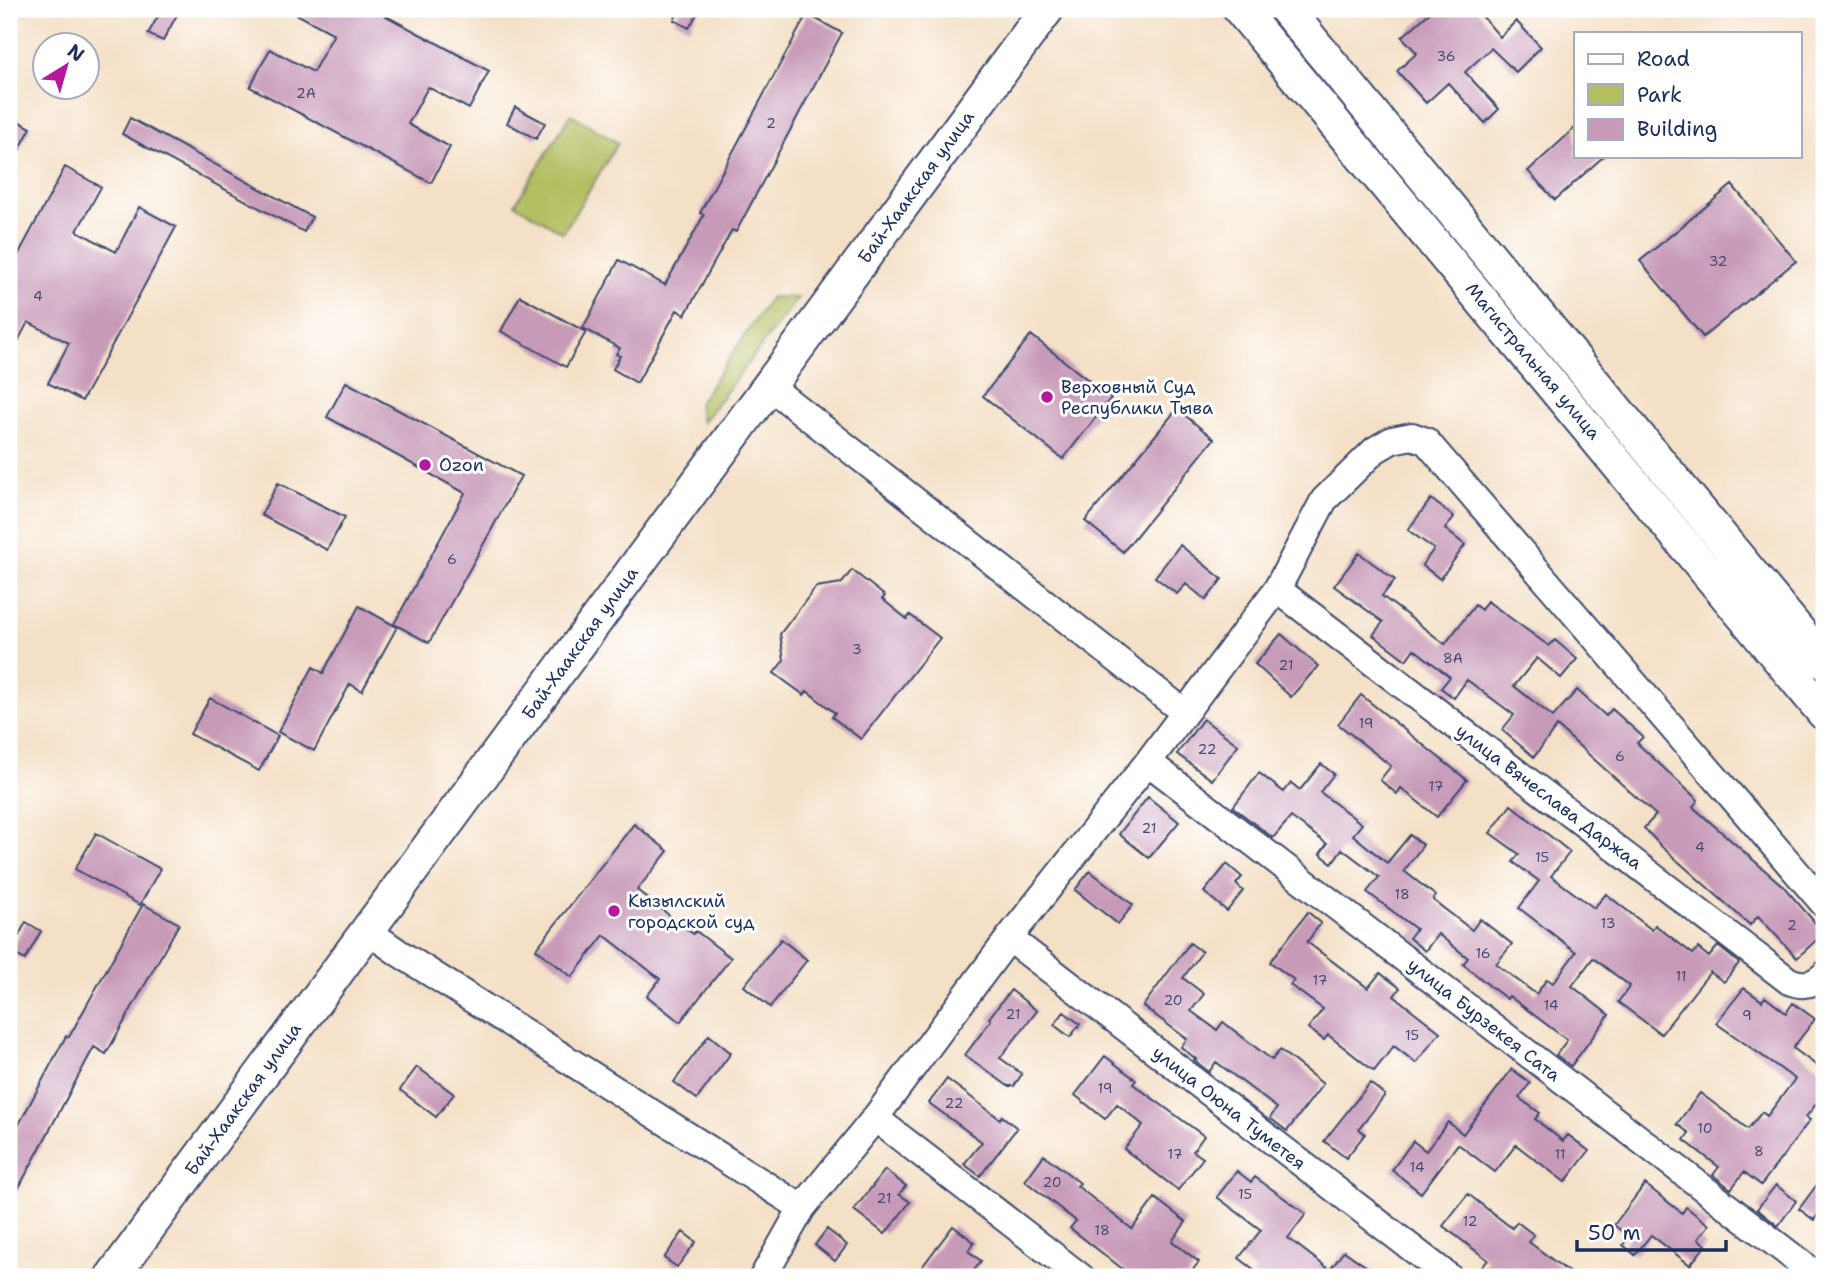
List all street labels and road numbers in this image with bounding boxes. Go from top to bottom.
street label: Бай-Хаакская улица [852,106,980,268]
street label: Магистральная улица [1460,277,1606,445]
street label: Бай-Хаакская улица [516,562,644,724]
street label: улица Вячеслава Даржаа [1451,719,1647,875]
street label: улица Бурзекея Сата [1403,953,1565,1087]
street label: Бай-Хаакская улица [179,1018,307,1180]
street label: улица Оюна Туметея [1147,1041,1311,1175]

